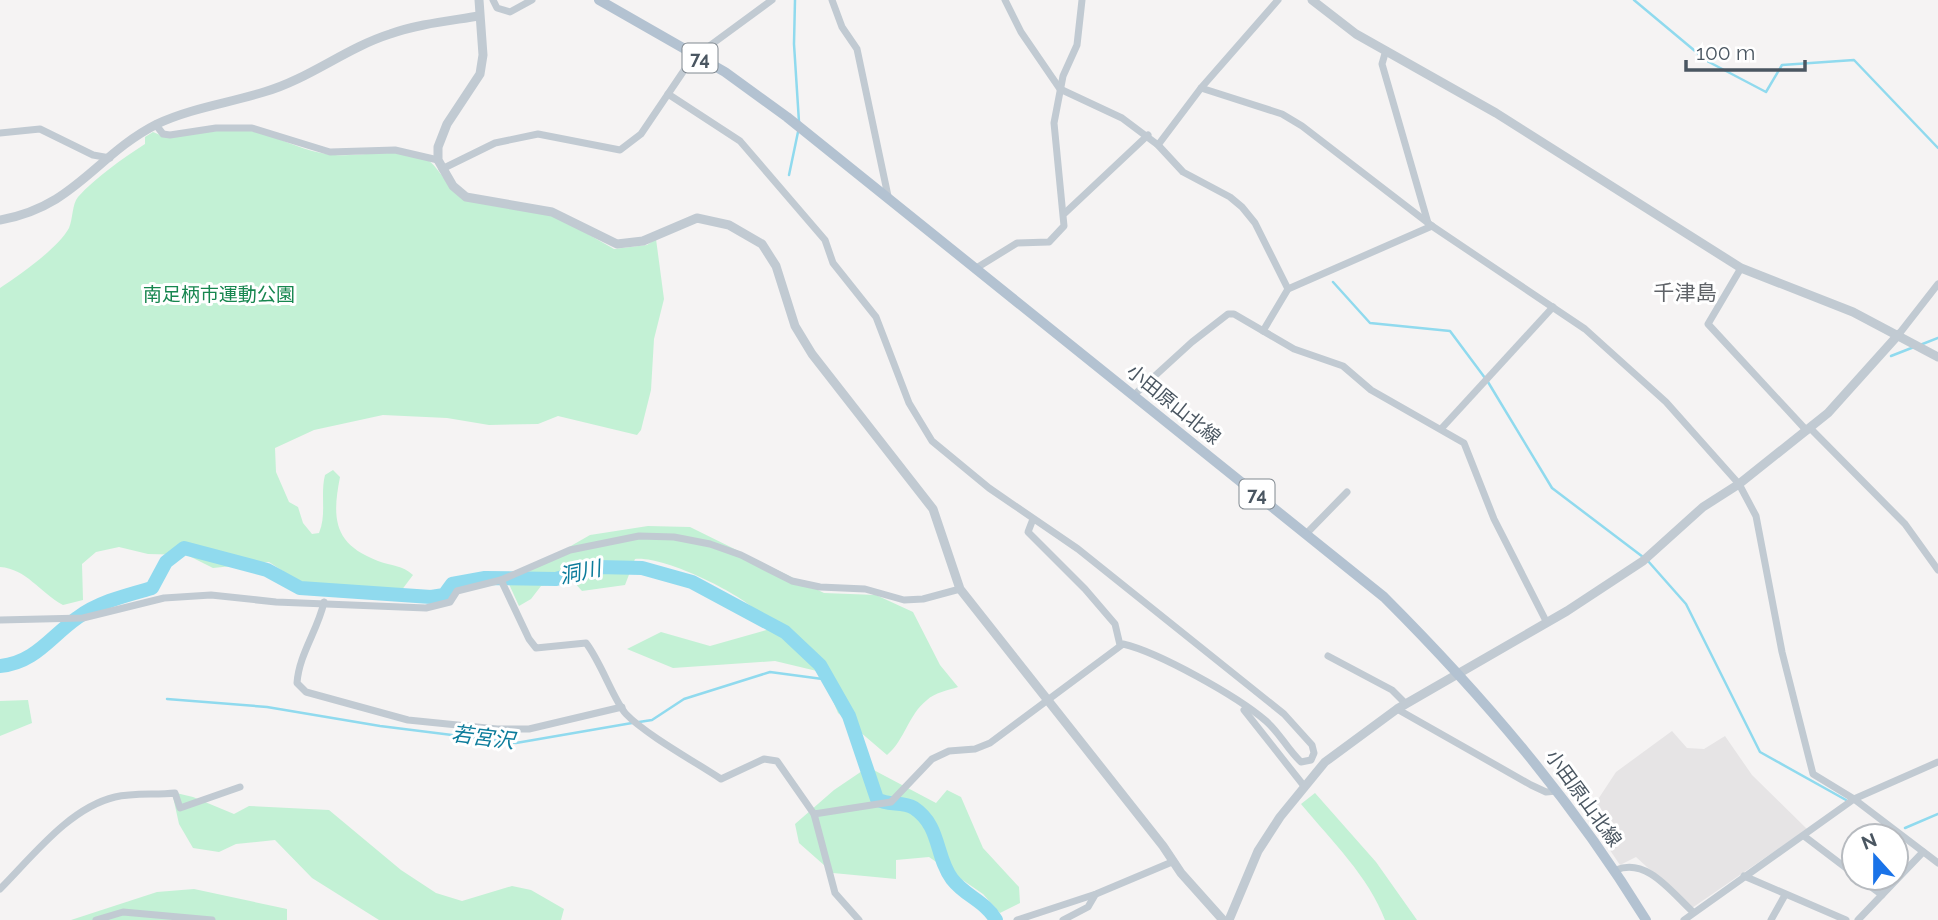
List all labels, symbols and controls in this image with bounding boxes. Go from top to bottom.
scale bar [1686,28,1805,72]
text: 100 m [1696,40,1755,65]
road number: 74 [682,44,718,72]
district label: 千津島 [1654,280,1717,305]
park label: 南足柄市運動公園 [143,283,295,305]
street label: 小田原山北線 [1123,360,1225,448]
road number: 74 [1240,480,1274,508]
water label: 洞川 [557,555,605,589]
water label: 若宮沢 [450,721,519,754]
street label: 小田原山北線 [1542,745,1626,851]
north arrow [1840,822,1910,892]
text: N [1858,828,1880,854]

